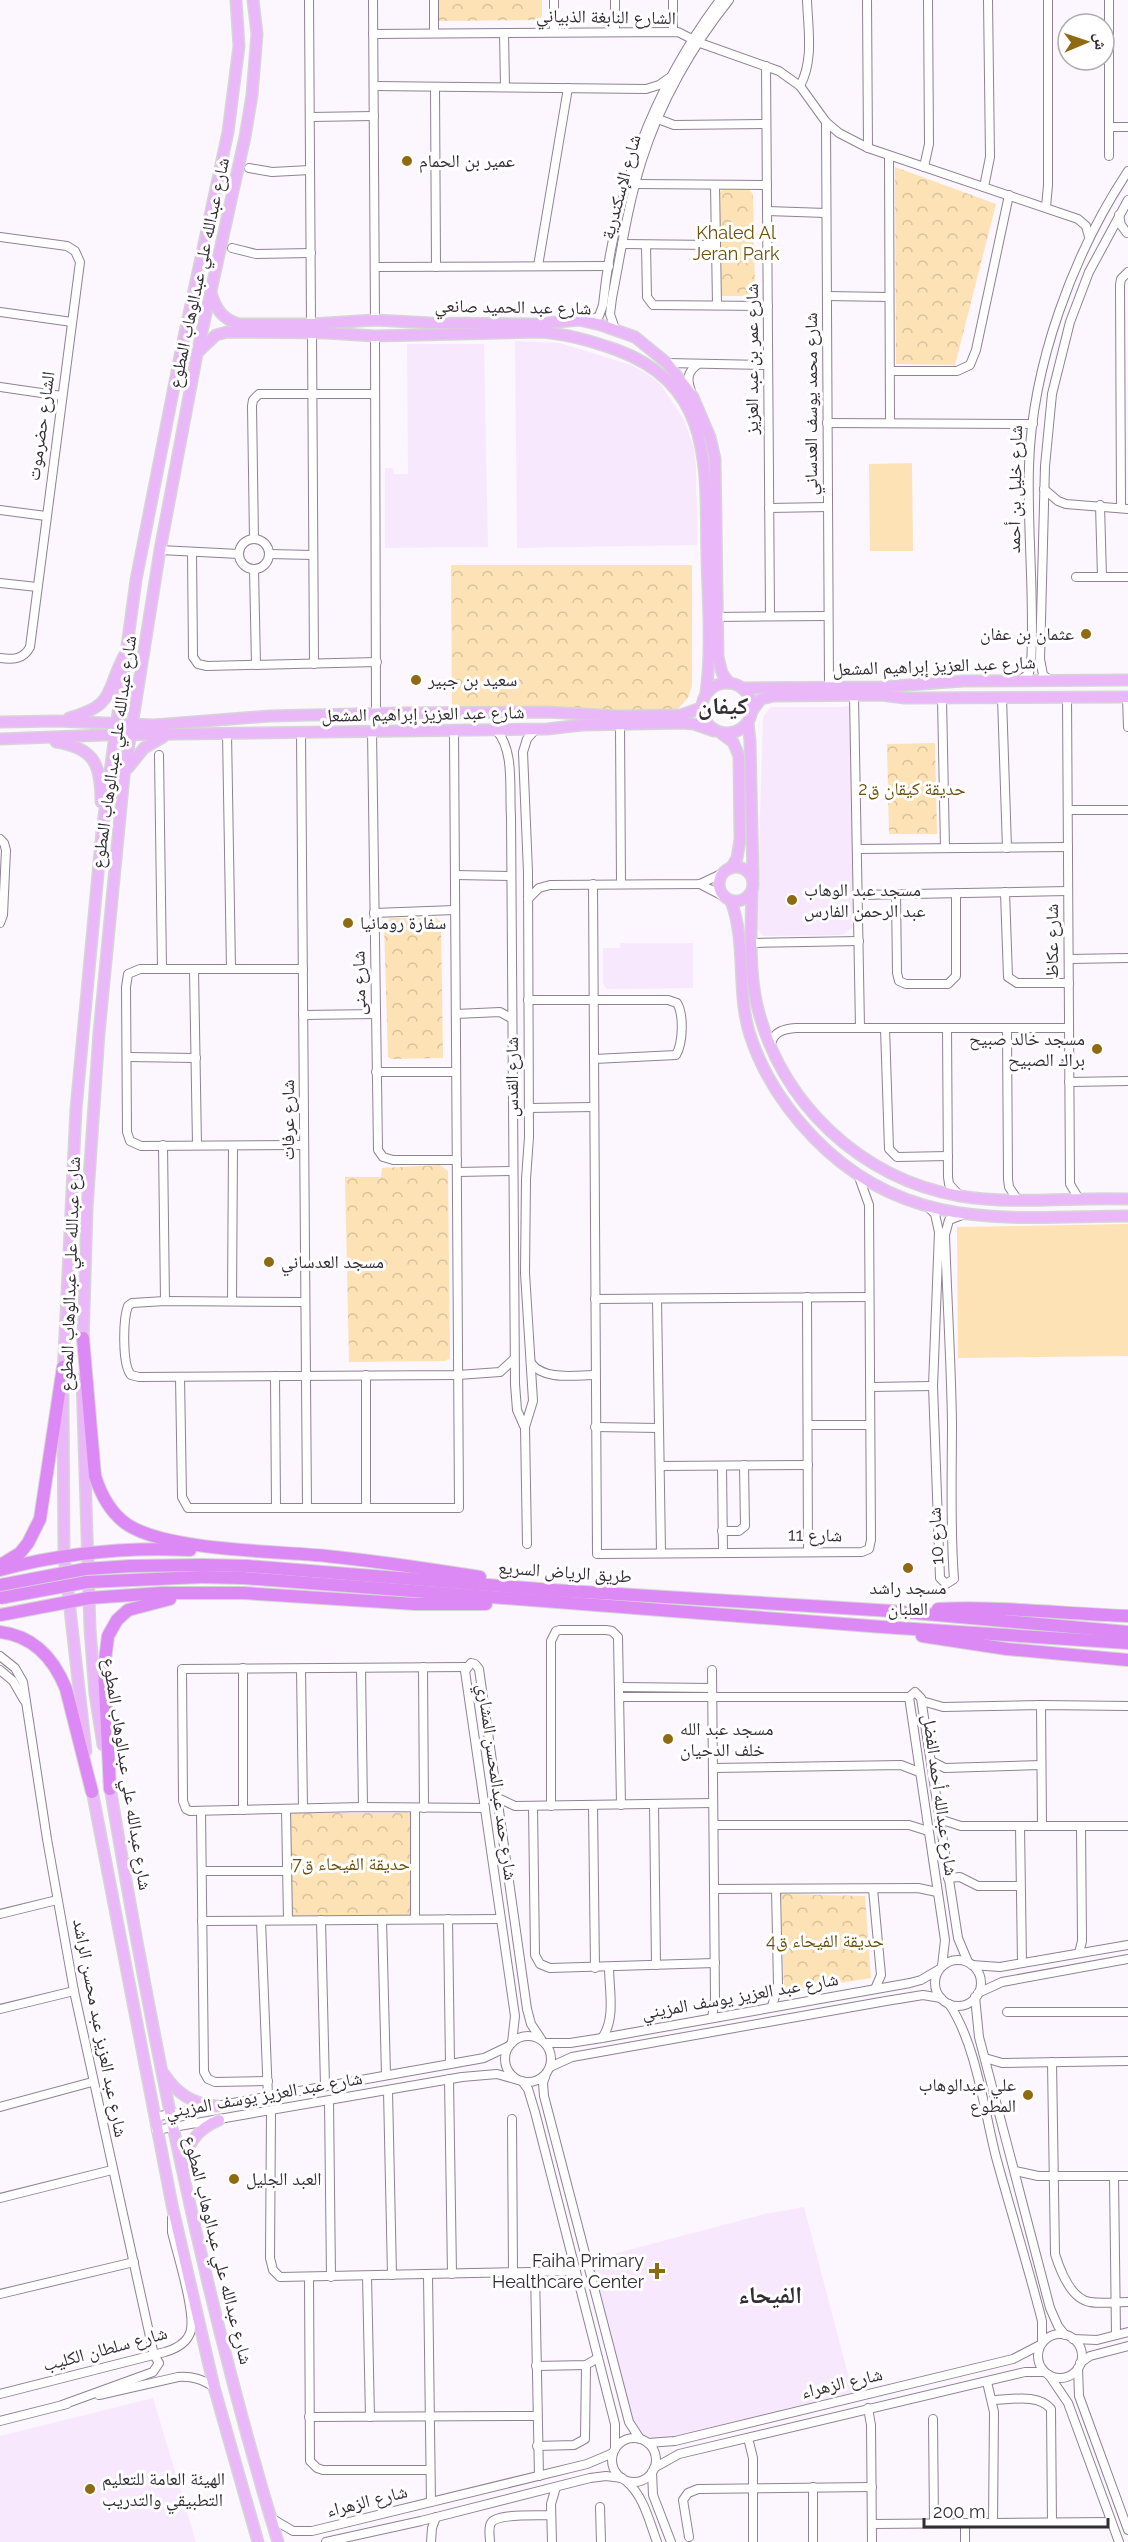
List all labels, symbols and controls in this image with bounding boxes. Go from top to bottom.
street label: الشارع النابغة الذبياني [536,5,676,33]
north arrow [1056,12,1116,72]
text: ش [1091,33,1110,50]
street label: شارع الإسكندرية [596,132,646,242]
place label: عمير بن الحمام [419,150,515,173]
marker: عمير بن الحمام [400,154,414,168]
street label: شارع عبدالله علي عبدالوهاب المطوع [164,156,238,391]
park label: Khaled Al Jeran Park [692,222,780,264]
street label: شارع عمر بن عبد العزيز [741,283,763,436]
street label: شارع عبد الحميد صانعي [434,295,592,323]
street label: شارع محمد يوسف العدساني [800,312,826,496]
street label: الشارع حضرموت [22,370,60,482]
street label: شارع خليل بن أحمد [1003,425,1027,553]
place label: عثمان بن عفان [980,623,1074,645]
marker: عثمان بن عفان [1079,627,1093,641]
street label: شارع عبدالله علي عبدالوهاب المطوع [87,634,145,870]
street label: شارع عبد العزيز إبراهيم المشعل [832,651,1036,682]
place label: سعيد بن جبير [427,669,517,691]
marker: سعيد بن جبير [409,673,423,687]
district label: كيفان [698,691,749,720]
street label: شارع عبد العزيز إبراهيم المشعل [321,701,525,728]
park label: حديقة كيقان ق2 [858,778,966,800]
place label: مسجد عبد الوهاب عبد الرحمن الفارس [804,879,926,922]
marker: مسجد عبد الوهاب عبد الرحمن الفارس [785,893,799,907]
street label: شارع عكاظ [1041,904,1063,978]
place label: سفارة رومانيا [360,912,446,933]
marker: سفارة رومانيا [341,916,355,930]
street label: شارع منى [347,950,371,1016]
place label: مسجد خالد صبيح براك الصبيح [969,1028,1085,1072]
street label: شارع القدس [501,1037,523,1117]
marker: مسجد خالد صبيح براك الصبيح [1090,1042,1104,1056]
street label: شارع عرفات [277,1079,299,1161]
street label: شارع عبدالله علي عبدالوهاب المطوع [55,1156,89,1392]
place label: مسجد العدساني [281,1251,384,1277]
marker: مسجد العدساني [262,1255,276,1269]
street label: شارع 10 [924,1507,948,1565]
street label: شارع 11 [788,1524,842,1546]
street label: طريق الرياض السريع [497,1556,633,1589]
marker: مسجد راشد العلبان [901,1561,915,1575]
place label: مسجد راشد العلبان [870,1577,946,1620]
street label: شارع عبدالله علي عبدالوهاب المطوع [94,1656,156,1892]
street label: شارع حمد عبدالمحسن المشاري [469,1682,522,1882]
street label: شارع عبدالله أحمد الفضل [918,1713,962,1877]
place label: مسجد عبد الله خلف الدحيان [680,1718,773,1761]
marker: مسجد عبد الله خلف الدحيان [661,1732,675,1746]
park label: حديقة الفيحاء ق7 [292,1853,410,1875]
street label: شارع عبد العزيز عبد محسن الراشد [68,1917,132,2139]
park label: حديقة الفيحاء ق4 [766,1930,884,1952]
street label: شارع عبد العزيز يوسف المزيني [640,1968,841,2028]
street label: شارع عبد العزيز يوسف المزيني [164,2067,365,2127]
place label: علي عبدالوهاب المطوع [919,2074,1016,2117]
marker: علي عبدالوهاب المطوع [1021,2088,1035,2102]
street label: شارع عبدالله علي عبدالوهاب المطوع [175,2133,257,2368]
place label: العبد الجليل [246,2168,322,2190]
marker: العبد الجليل [227,2172,241,2186]
place label: Faiha Primary Healthcare Center [492,2250,645,2292]
marker: Faiha Primary Healthcare Center [648,2262,666,2280]
district label: الفيحاء [738,2280,802,2309]
street label: شارع سلطان الكليب [40,2322,170,2376]
street label: شارع الزهراء [799,2363,885,2403]
place label: الهيئة العامة للتعليم التطبيقي والتدريب [102,2468,225,2515]
street label: شارع الزهراء [324,2480,410,2522]
marker: الهيئة العامة للتعليم التطبيقي والتدريب [83,2482,97,2496]
scale bar [924,2491,1108,2529]
text: 200 m [933,2501,986,2522]

